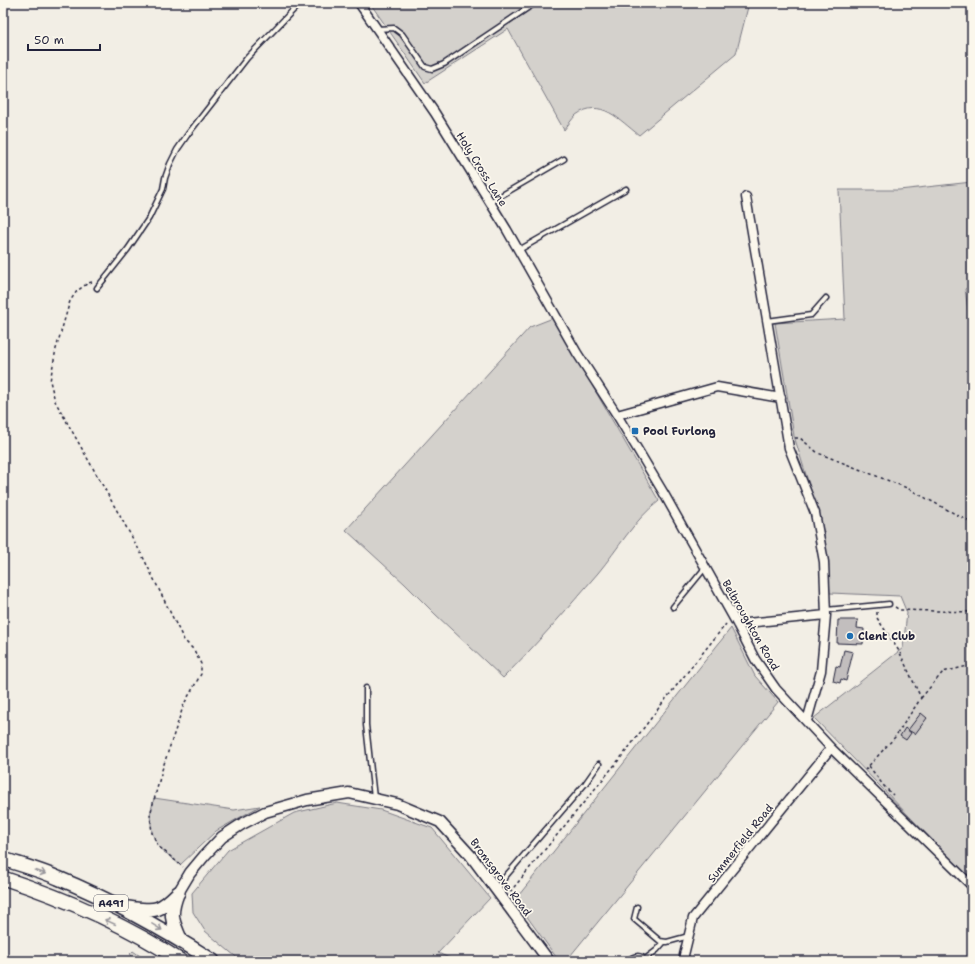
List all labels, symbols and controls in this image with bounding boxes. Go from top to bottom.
scale bar [28,26,100,52]
text: 50 m [34,32,64,48]
street label: Holy Cross Lane [453,129,511,209]
place label: Pool Furlong [643,424,716,439]
marker: Pool Furlong [630,426,640,436]
street label: Belbroughton Road [718,577,783,673]
place label: Clent Club [858,629,915,644]
marker: Clent Club [845,631,855,641]
street label: Summerfield Road [704,801,777,886]
street label: Bromsgrove Road [467,835,535,919]
one-way arrow [34,868,46,876]
road number: A491 [94,895,128,911]
one-way arrow [105,918,117,925]
one-way arrow [151,923,163,931]

